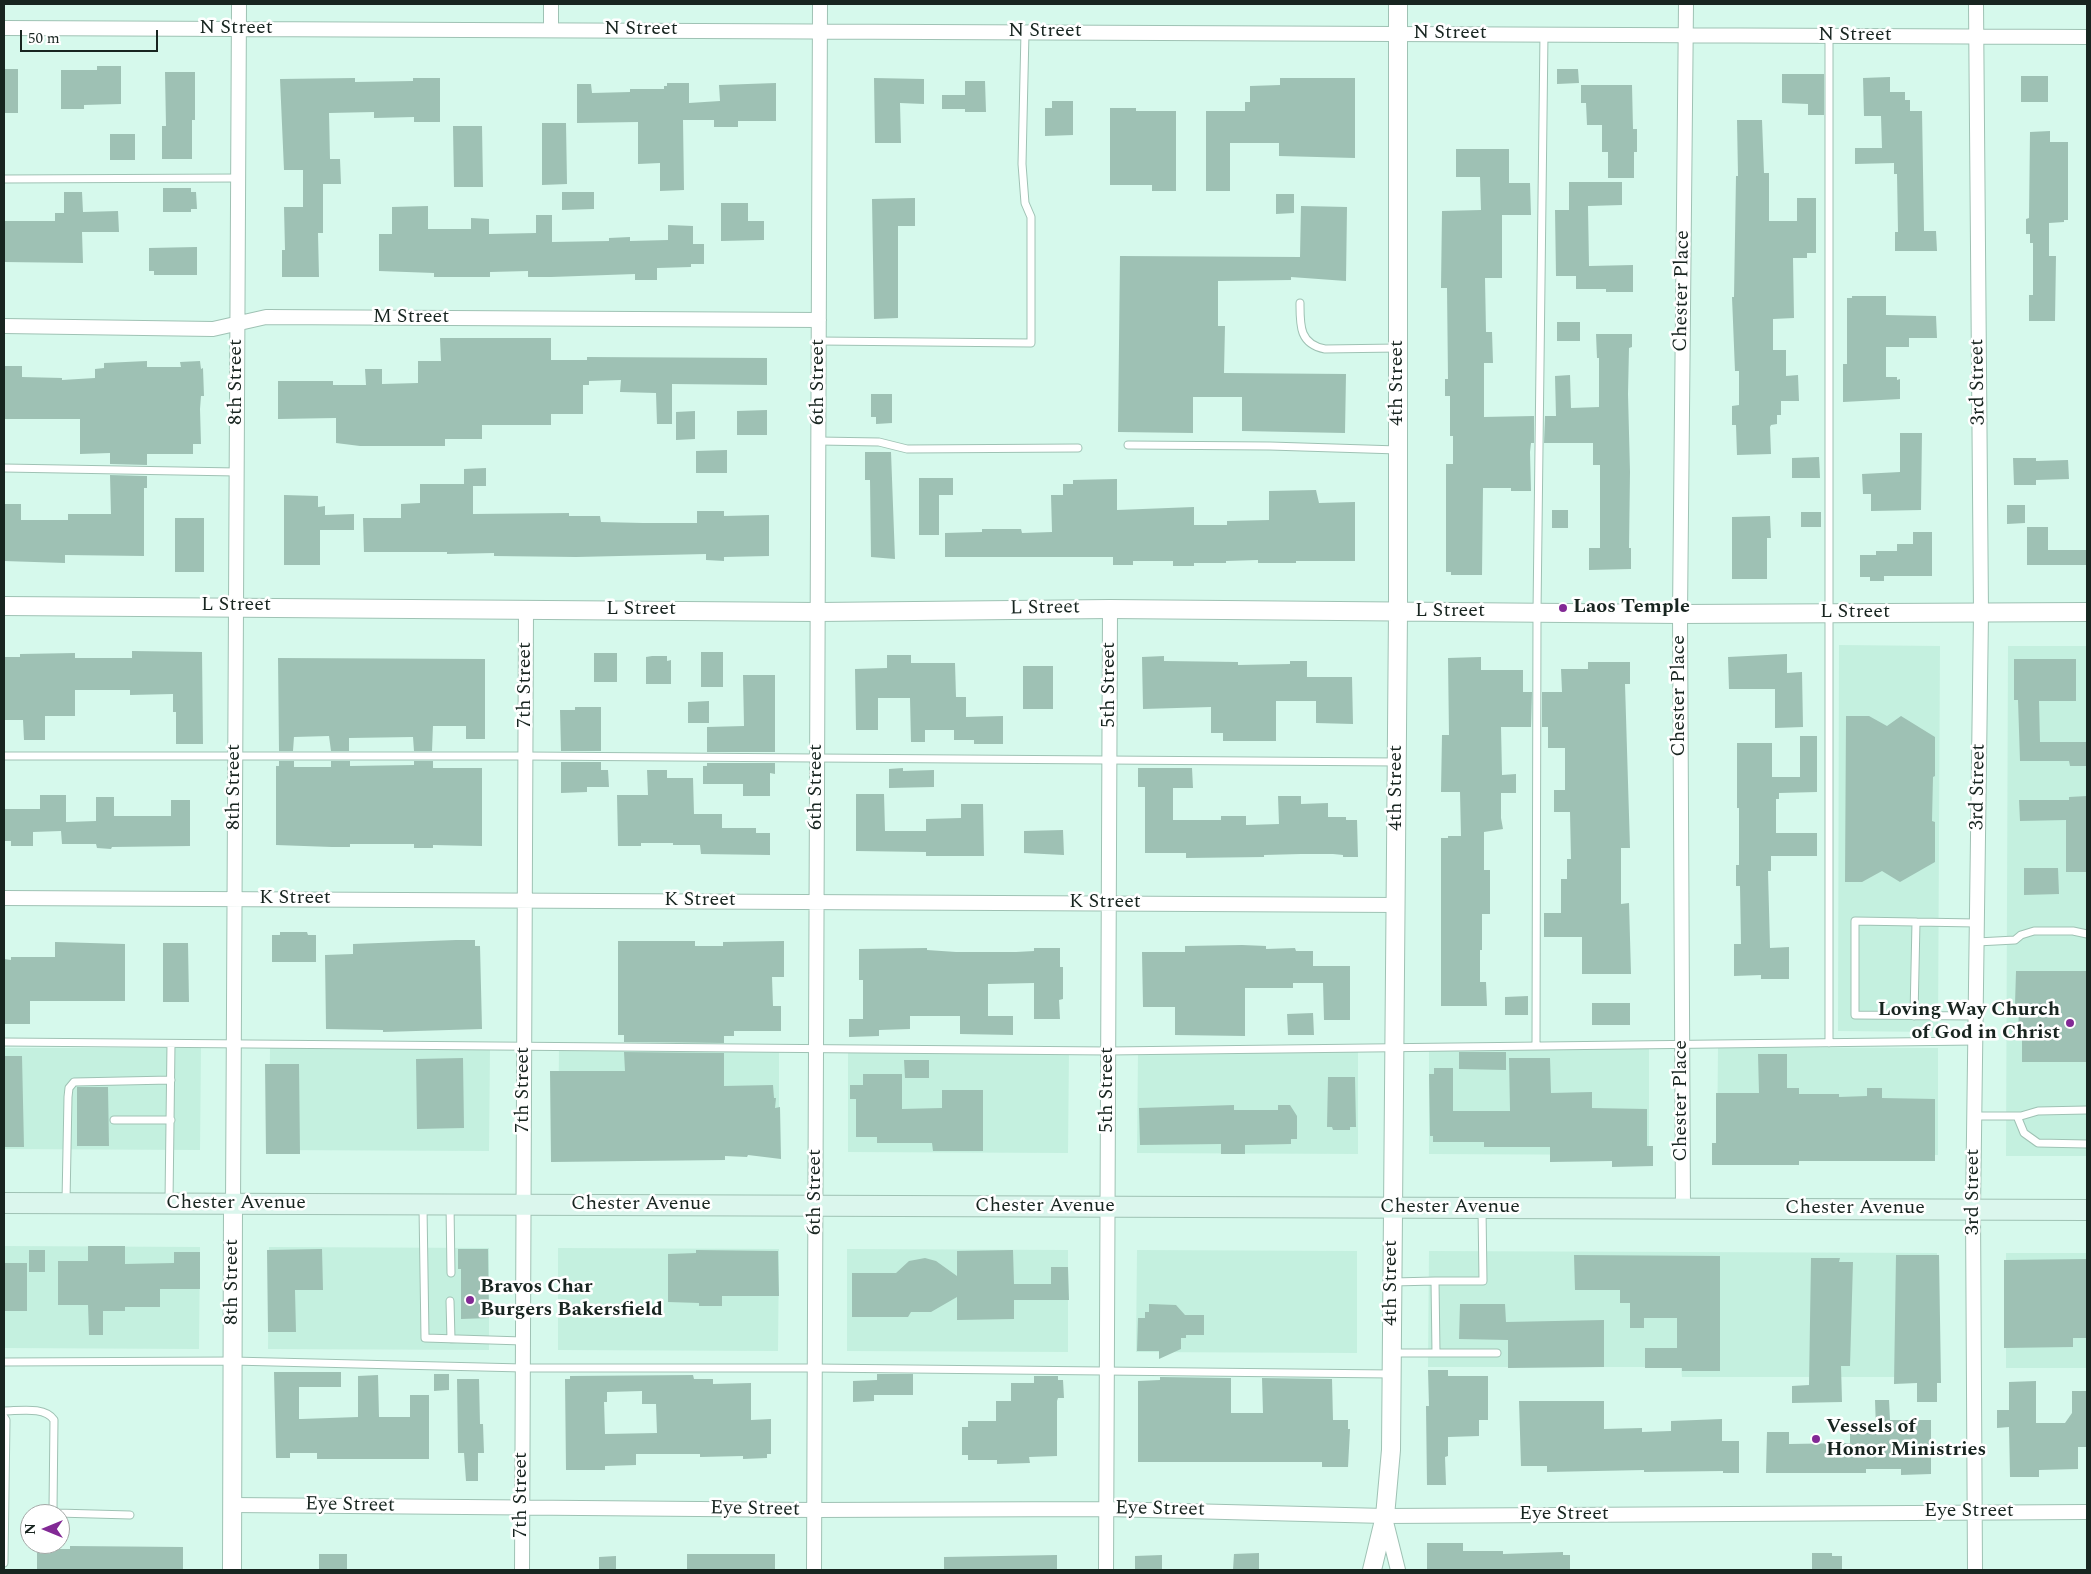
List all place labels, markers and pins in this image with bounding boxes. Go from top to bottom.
place label: Laos Temple [1573,596,1690,620]
marker: Laos Temple [1557,602,1569,614]
place label: Loving Way Church of God in Christ [1878,999,2060,1046]
marker: Loving Way Church of God in Christ [2064,1017,2076,1029]
place label: Bravos Char Burgers Bakersfield [480,1276,663,1323]
marker: Bravos Char Burgers Bakersfield [464,1294,476,1306]
place label: Vessels of Honor Ministries [1826,1416,1986,1463]
marker: Vessels of Honor Ministries [1810,1433,1822,1445]

